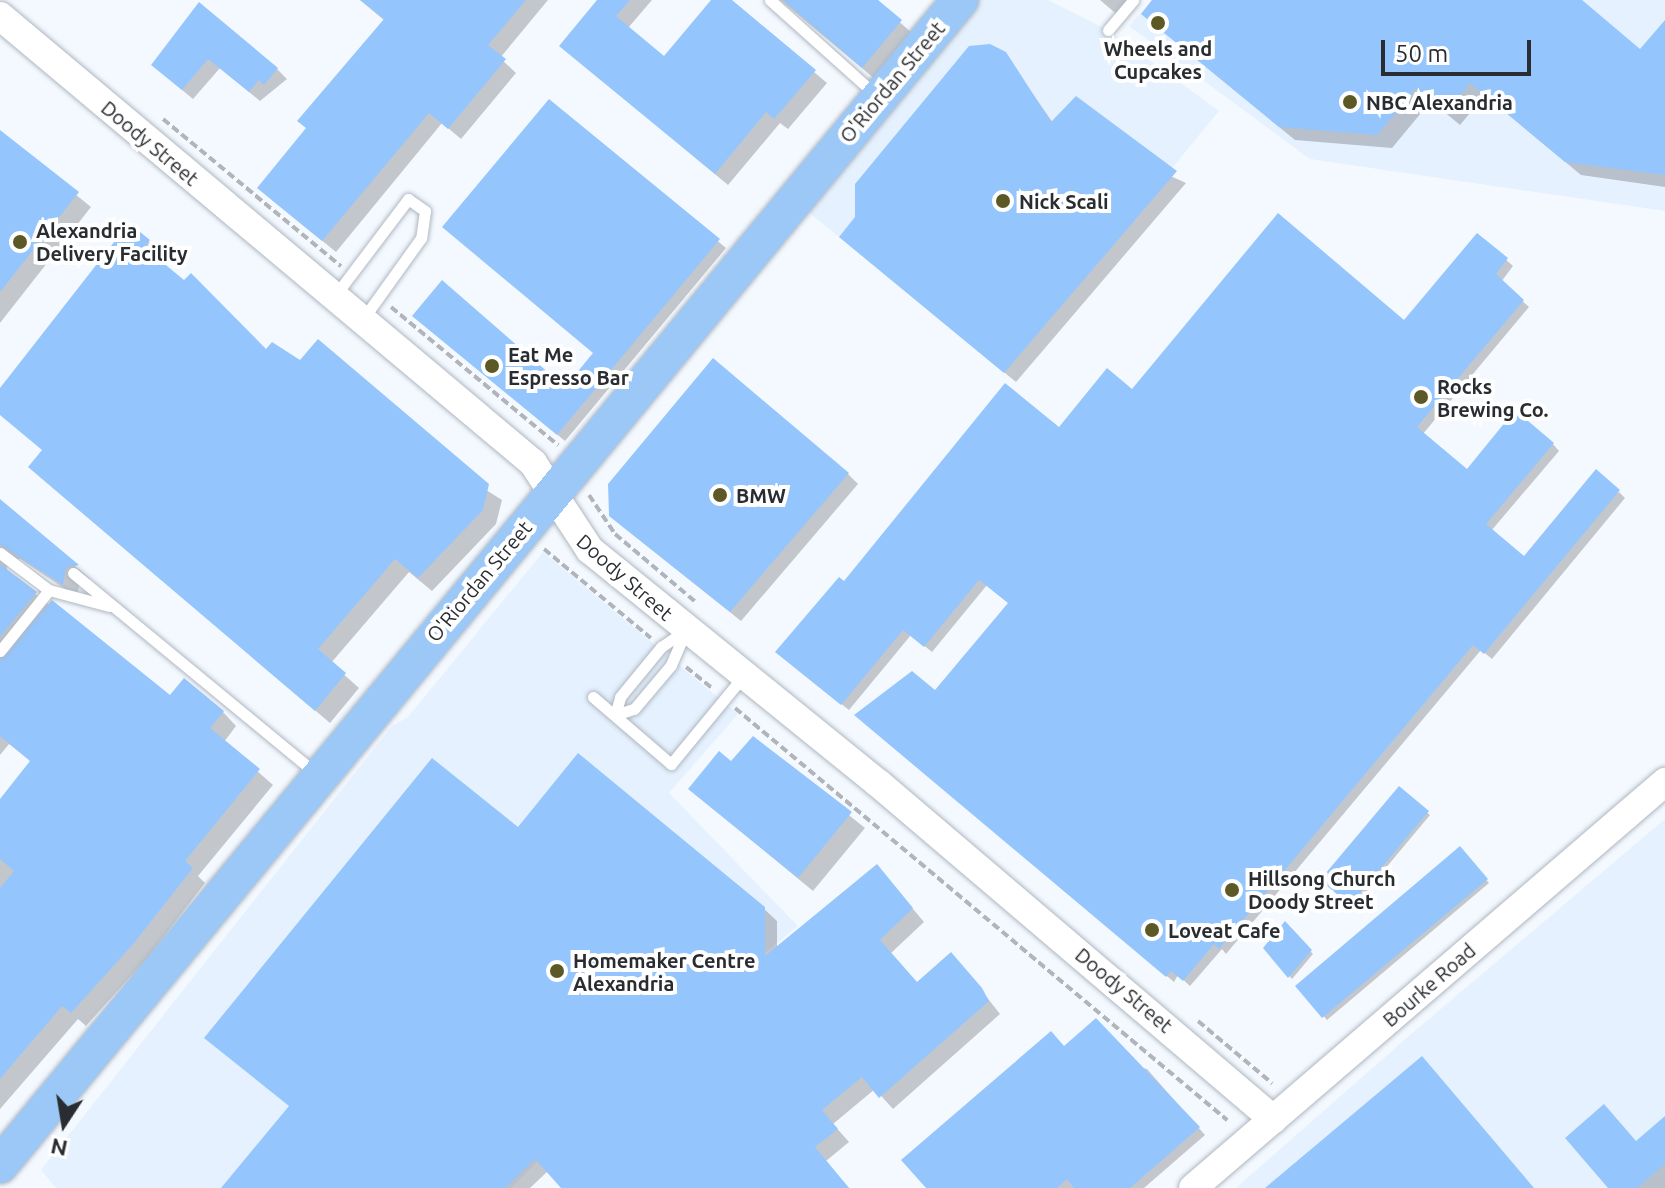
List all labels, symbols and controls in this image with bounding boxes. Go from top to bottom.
marker: Wheels and Cupcakes [1149,14,1167,32]
street label: O'Riordan Street [834,17,950,147]
scale bar [1385,24,1535,74]
place label: Wheels and Cupcakes [1104,36,1212,83]
text: 50 m [1395,40,1448,67]
place label: NBC Alexandria [1366,90,1513,114]
marker: NBC Alexandria [1341,93,1359,111]
street label: Doody Street [97,95,203,191]
place label: Nick Scali [1019,189,1109,213]
marker: Nick Scali [994,192,1012,210]
place label: Alexandria Delivery Facility [36,218,188,265]
marker: Alexandria Delivery Facility [11,233,29,251]
place label: Eat Me Espresso Bar [508,342,629,389]
marker: Eat Me Espresso Bar [483,357,501,375]
place label: Rocks Brewing Co. [1437,374,1548,421]
marker: Rocks Brewing Co. [1412,388,1430,406]
place label: BMW [736,483,786,507]
marker: BMW [711,486,729,504]
street label: O'Riordan Street [421,516,537,646]
street label: Doody Street [572,529,678,625]
place label: Hillsong Church Doody Street [1248,866,1396,913]
marker: Hillsong Church Doody Street [1223,881,1241,899]
place label: Loveat Cafe [1168,918,1280,942]
marker: Loveat Cafe [1143,921,1161,939]
street label: Bourke Road [1378,938,1480,1032]
street label: Doody Street [1071,942,1177,1038]
place label: Homemaker Centre Alexandria [573,948,755,995]
marker: Homemaker Centre Alexandria [548,962,566,980]
north arrow [24,1084,104,1164]
text: N [48,1134,70,1162]

